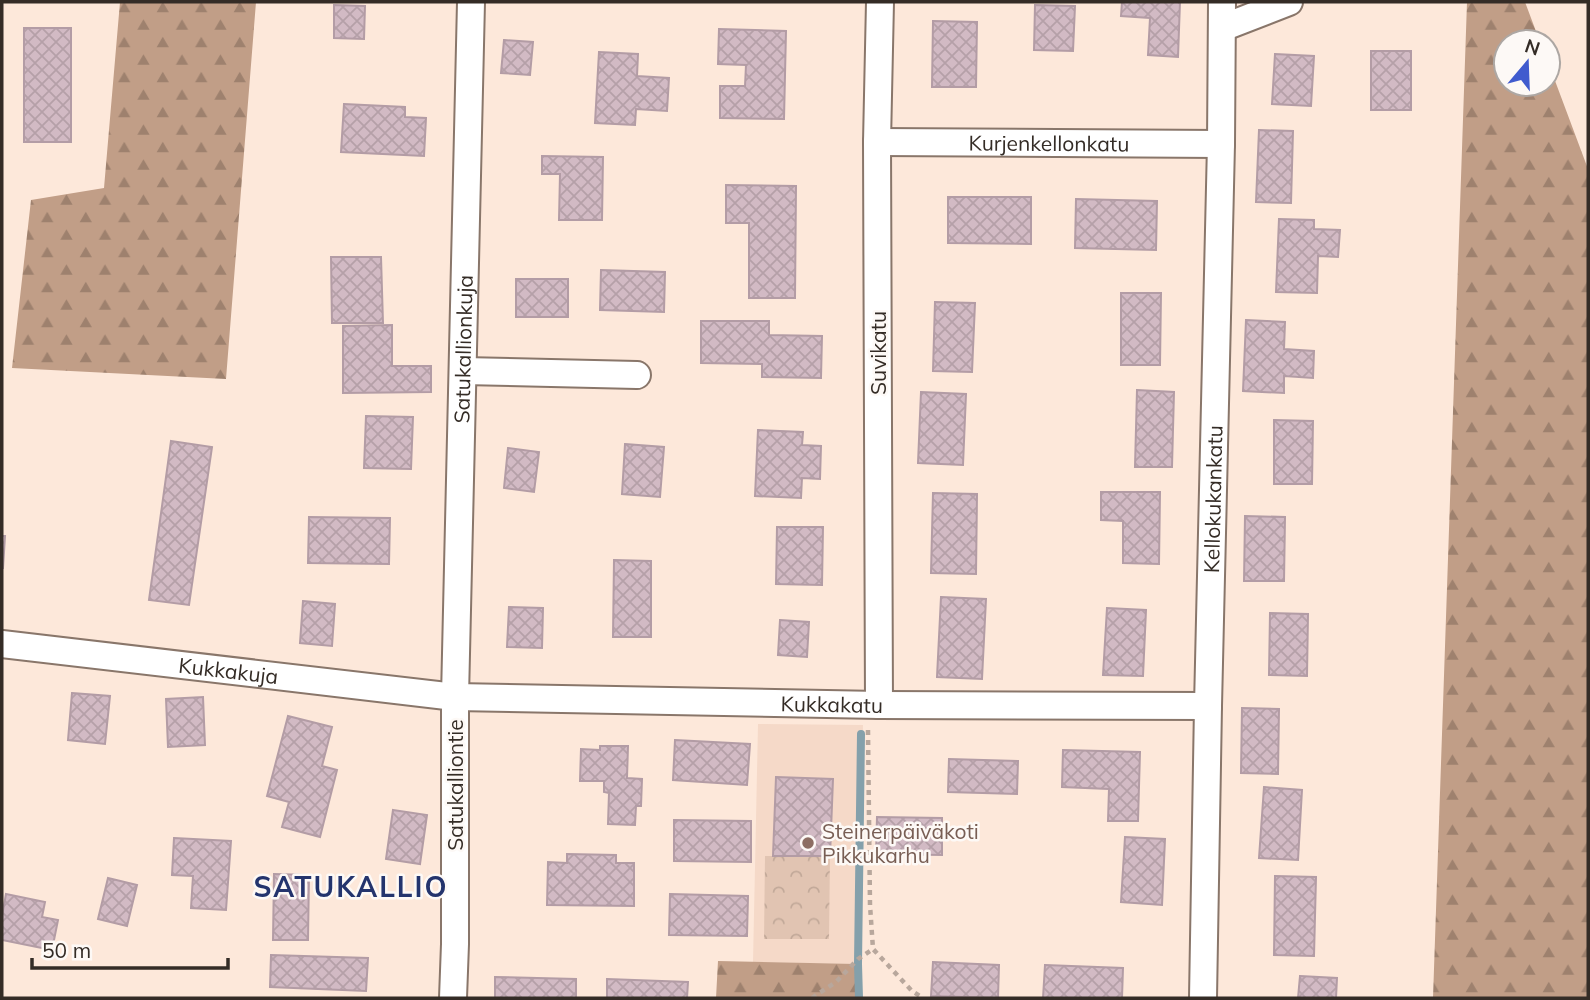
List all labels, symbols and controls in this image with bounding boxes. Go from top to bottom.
north arrow [1492,28,1562,98]
text: N [1522,33,1543,61]
street label: Kurjenkellonkatu [969,130,1129,156]
street label: Satukallionkuja [448,275,478,424]
street label: Suvikatu [865,311,891,395]
street label: Kellokukankatu [1198,425,1227,573]
street label: Kukkakuja [177,652,280,689]
street label: Kukkakatu [781,690,883,718]
street label: Satukalliontie [442,719,468,851]
place label: Steinerpäiväkoti Pikkukarhu [822,818,979,868]
marker: Steinerpäiväkoti Pikkukarhu [800,835,816,851]
district label: SATUKALLIO [253,869,449,904]
scale bar [32,926,228,970]
text: 50 m [42,937,91,963]

